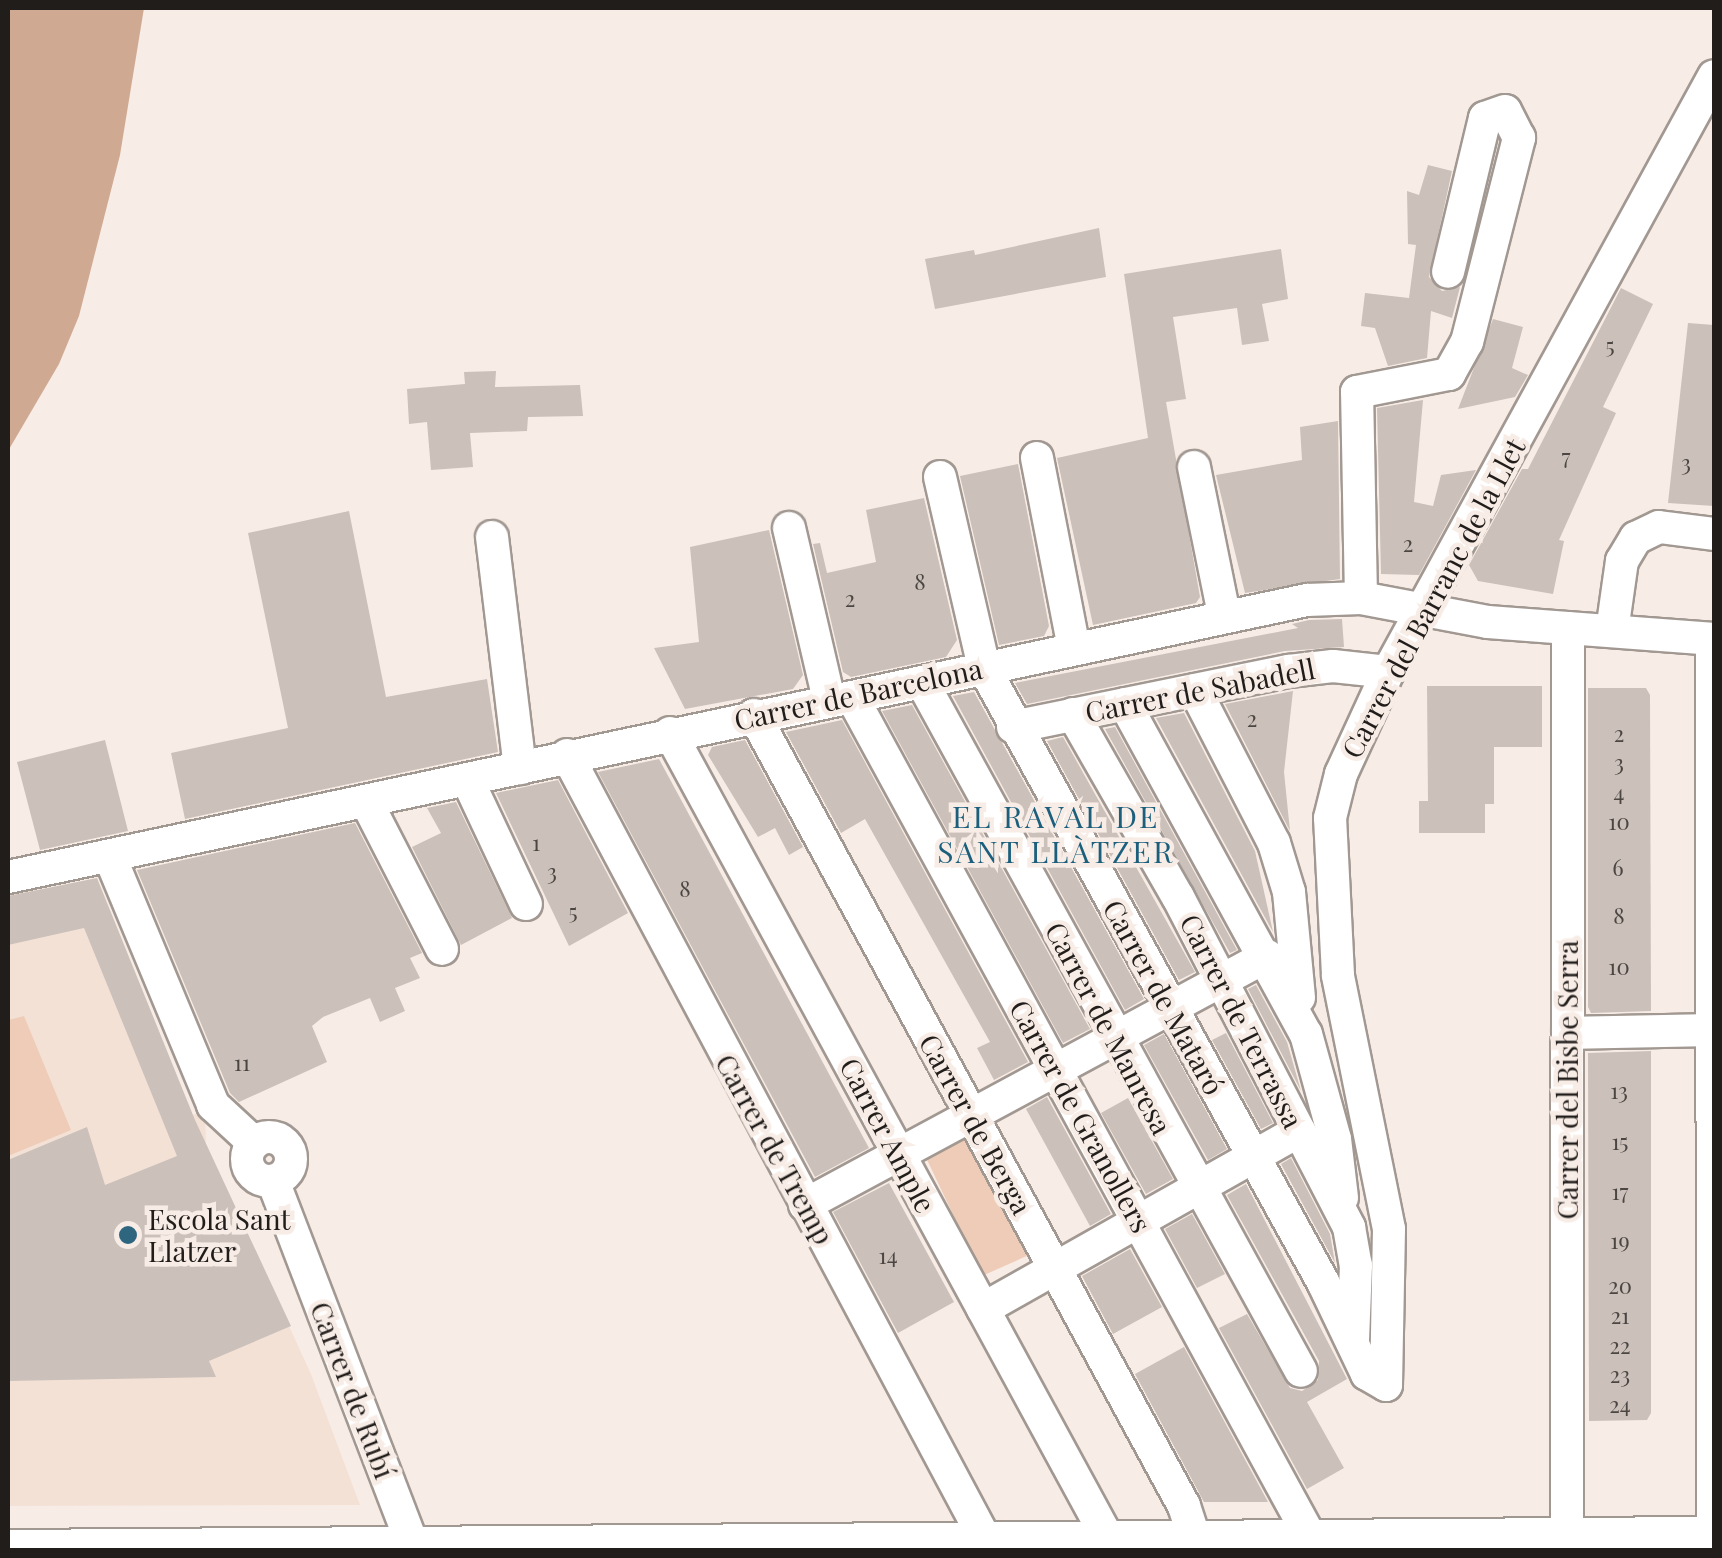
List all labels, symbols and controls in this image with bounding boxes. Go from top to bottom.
house number: 5 [1605,333,1615,359]
street label: Carrer del Barranc de la Llet [1334,432,1532,764]
house number: 7 [1562,444,1570,470]
house number: 3 [1681,450,1691,476]
house number: 2 [1403,531,1413,557]
house number: 8 [914,569,926,595]
house number: 2 [845,586,855,612]
street label: Carrer de Barcelona [731,651,985,737]
street label: Carrer de Sabadell [1082,651,1318,729]
house number: 2 [1247,706,1257,732]
house number: 2 [1614,721,1624,747]
house number: 3 [1614,750,1624,776]
house number: 4 [1614,780,1624,806]
district label: EL RAVAL DE SANT LLÀTZER [937,798,1175,868]
house number: 10 [1608,809,1630,835]
house number: 1 [532,830,540,856]
house number: 6 [1612,855,1624,881]
house number: 3 [547,859,557,885]
house number: 8 [679,876,691,902]
street label: Carrer de Mataró [1096,894,1232,1100]
house number: 5 [568,899,578,925]
house number: 8 [1613,903,1625,929]
street label: Carrer de Terrassa [1173,908,1311,1134]
street label: Carrer de Manresa [1039,916,1179,1140]
street label: Carrer del Bisbe Serra [1550,940,1584,1220]
house number: 10 [1608,954,1630,980]
street label: Carrer de Granollers [1003,994,1159,1238]
street label: Carrer de Berga [913,1028,1039,1220]
street label: Carrer de Tremp [709,1048,841,1250]
house number: 11 [234,1050,250,1076]
street label: Carrer Ample [833,1051,943,1219]
house number: 13 [1610,1078,1628,1104]
house number: 15 [1611,1129,1629,1155]
house number: 17 [1611,1179,1629,1205]
place label: Escola Sant Llatzer [148,1202,291,1268]
marker: Escola Sant Llatzer [117,1224,139,1246]
house number: 19 [1610,1228,1630,1254]
house number: 14 [878,1243,898,1269]
house number: 20 [1608,1273,1632,1299]
street label: Carrer de Rubí [304,1297,402,1483]
house number: 21 [1611,1303,1629,1329]
house number: 22 [1609,1333,1631,1359]
house number: 23 [1610,1362,1630,1388]
house number: 24 [1609,1392,1631,1418]

